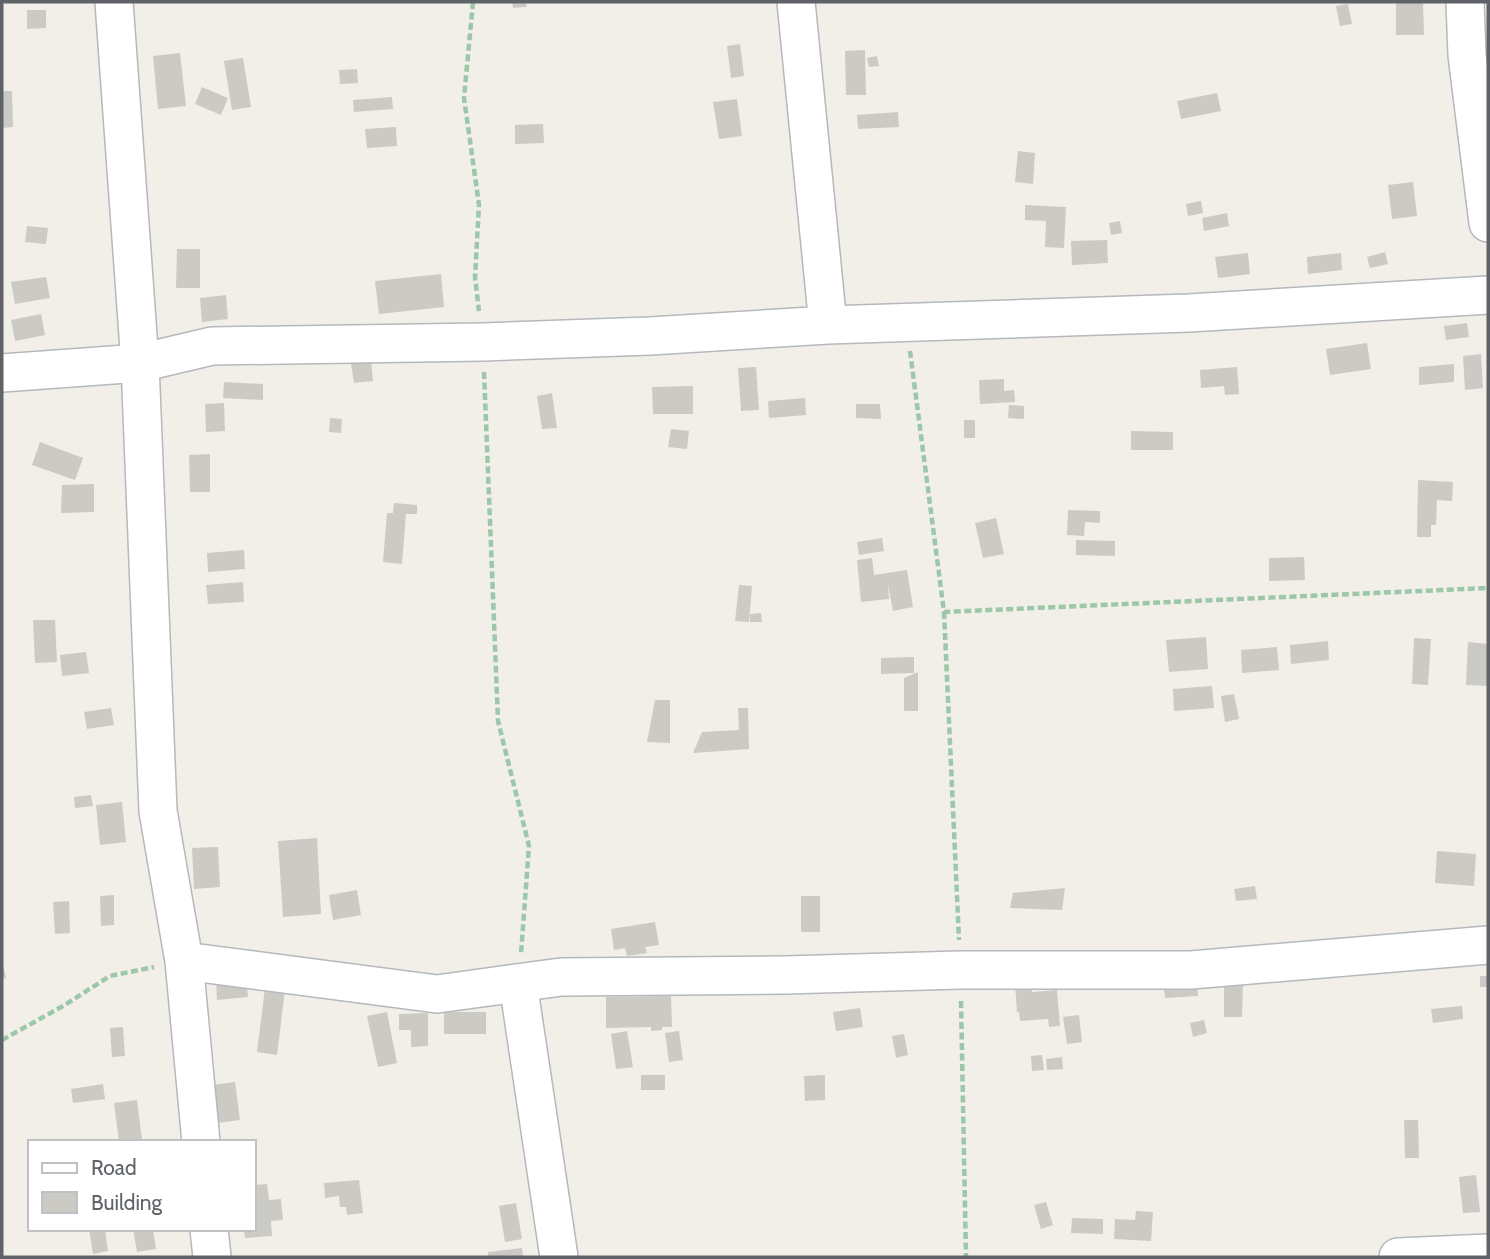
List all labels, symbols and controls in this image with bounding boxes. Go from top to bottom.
legend [28,1140,256,1231]
text: Road [91,1155,137,1180]
text: Building [91,1190,163,1215]

